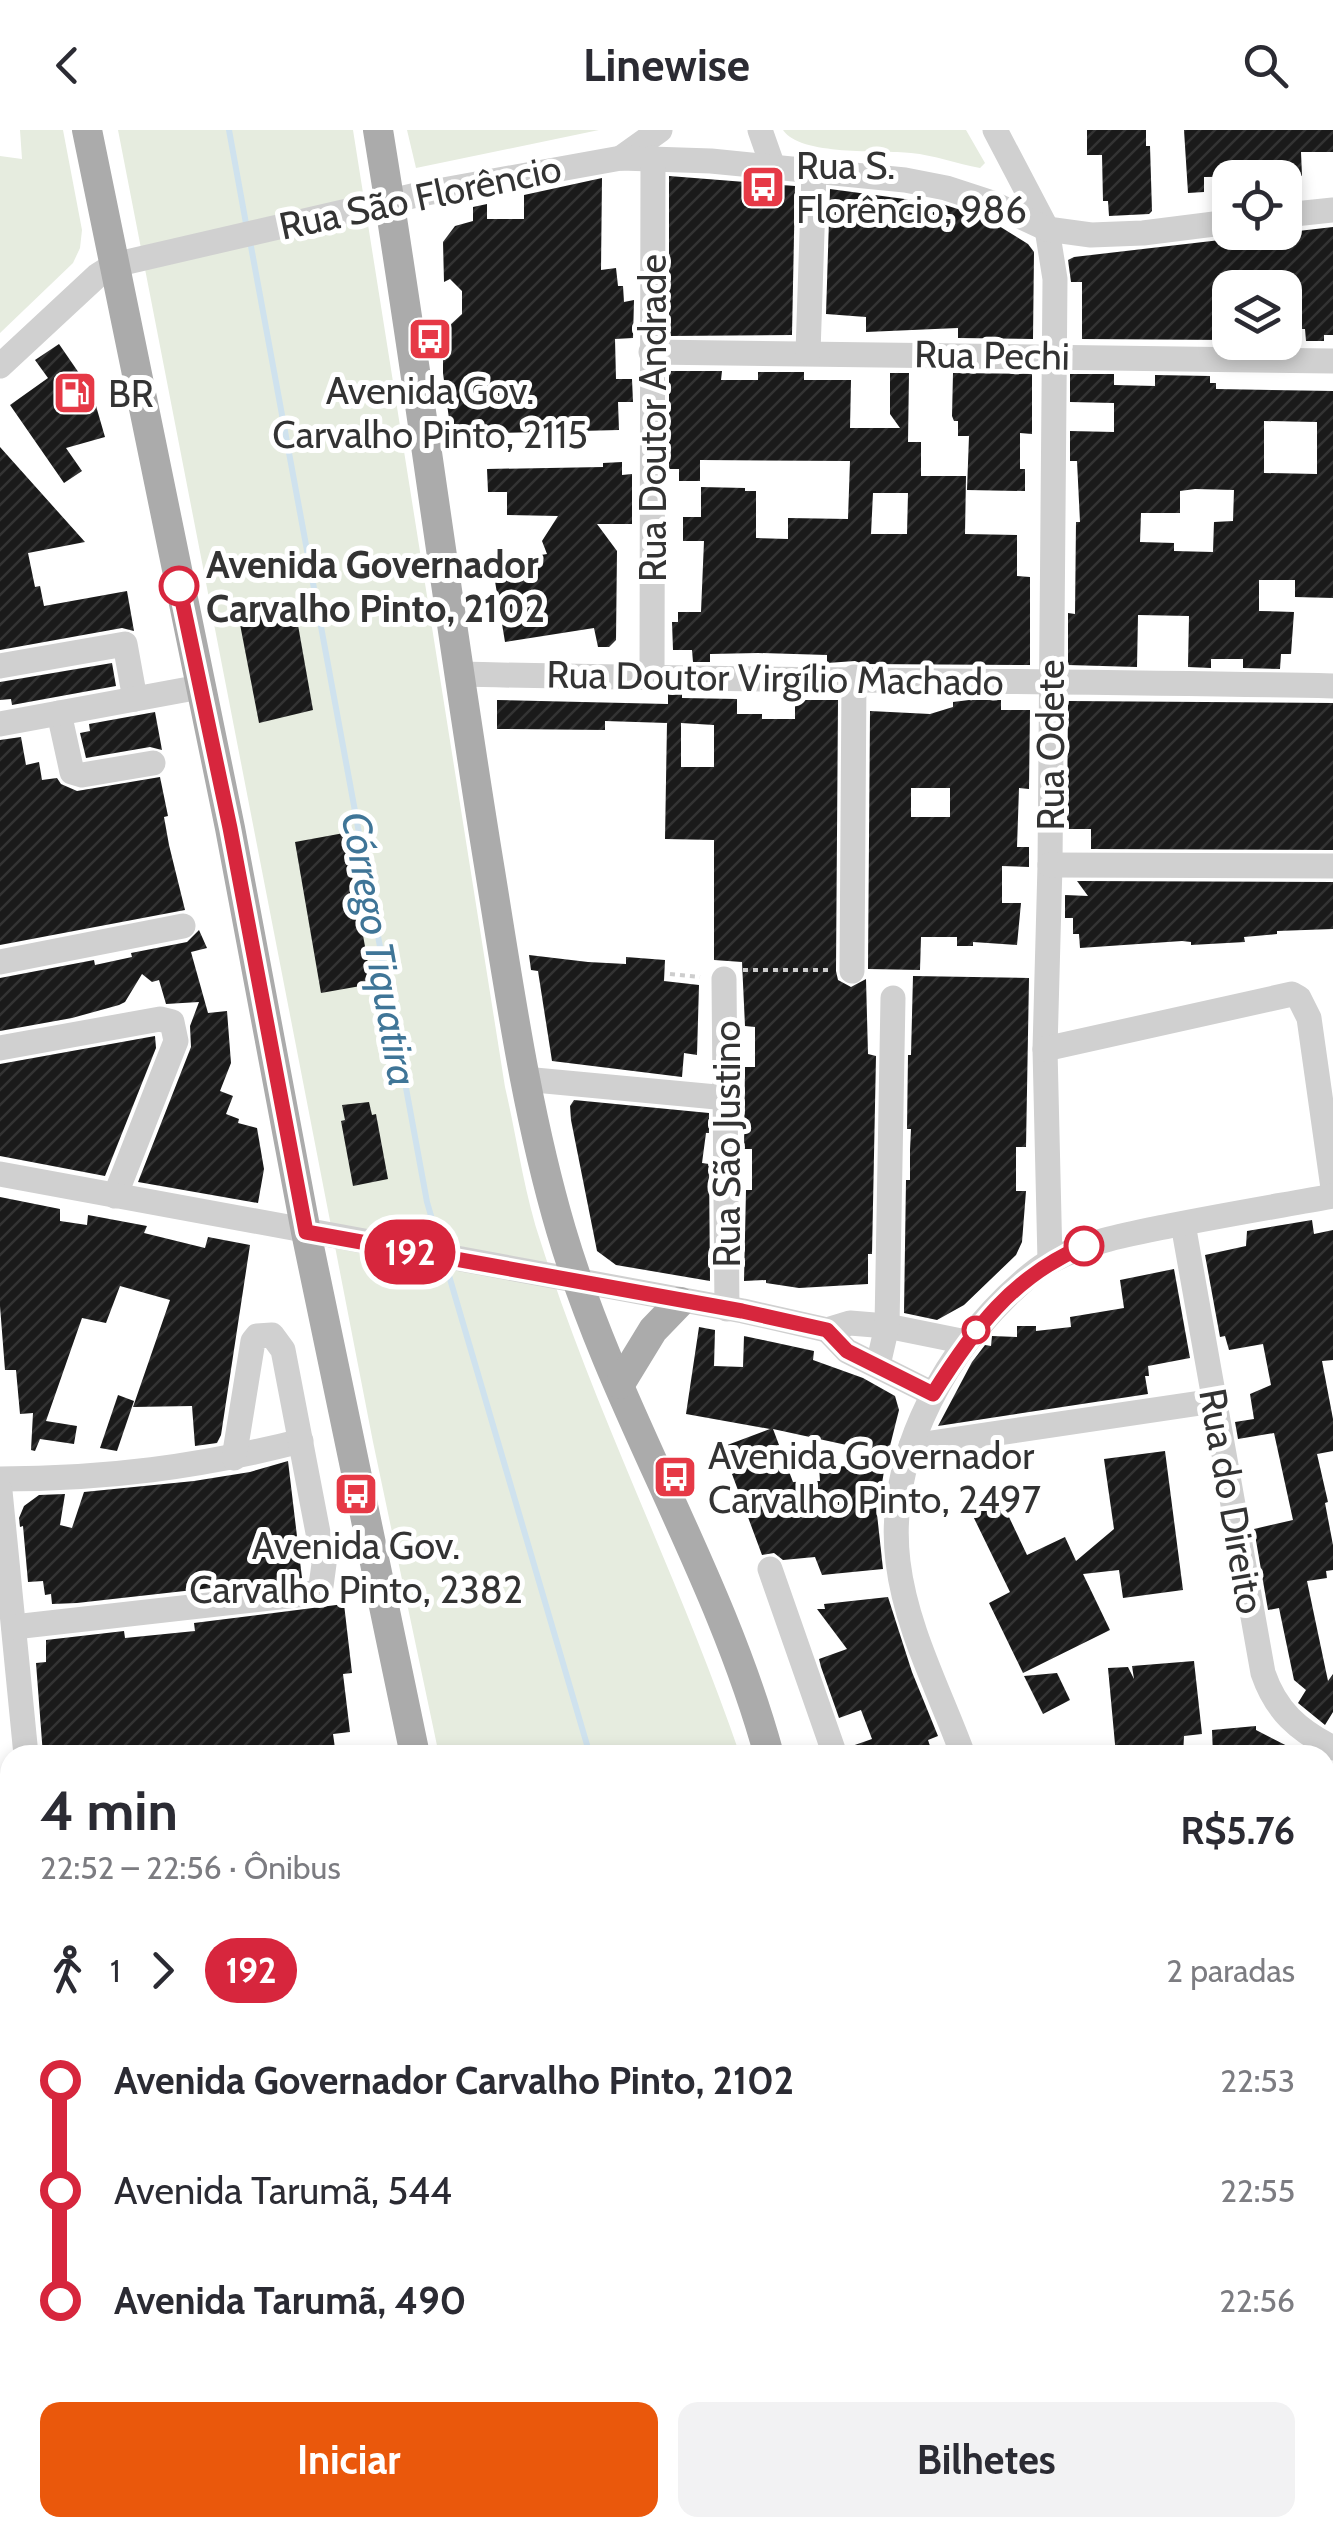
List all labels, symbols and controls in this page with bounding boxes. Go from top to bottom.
icon: back [40,38,95,93]
text: Linewise [583,38,750,92]
icon: search [1238,38,1293,93]
place label: Rua S. Florêncio, 986 [796,142,1027,233]
street label: Rua São Florêncio [275,144,565,250]
map controls [1212,160,1302,360]
button: locate [1212,160,1302,250]
bus stop icon: Rua S. Florêncio, 986 [740,164,786,210]
street label: Rua Doutor Andrade [629,254,676,582]
button: layers [1212,270,1302,360]
bus stop icon: Avenida Gov. Carvalho Pinto, 2115 [407,316,453,362]
street label: Rua Pechi [914,330,1070,380]
place label: Avenida Gov. Carvalho Pinto, 2115 [272,367,588,458]
fuel station icon: BR [52,370,98,416]
place label: BR [108,370,154,417]
place label: Avenida Governador Carvalho Pinto, 2102 [206,541,545,632]
marker: Avenida Governador Carvalho Pinto, 2102 [160,567,198,605]
street label: Rua Doutor Virgílio Machado [546,651,1004,705]
street label: Rua Odete [1027,660,1074,830]
water label: Córrego Tiquatira [332,808,428,1090]
street label: Rua São Justino [703,1021,750,1267]
line badge: 192 [352,1220,468,1284]
unlabelled marker [1065,1227,1103,1265]
text: 192 [384,1231,436,1274]
unlabelled marker [963,1317,989,1343]
street label: Rua do Direito [1189,1385,1275,1617]
place label: Avenida Governador Carvalho Pinto, 2497 [708,1432,1041,1523]
bus stop icon: Avenida Governador Carvalho Pinto, 2497 [652,1454,698,1500]
bus stop icon: Avenida Gov. Carvalho Pinto, 2382 [333,1471,379,1517]
place label: Avenida Gov. Carvalho Pinto, 2382 [189,1522,523,1613]
text: 4 min [40,1777,178,1844]
text: R$5.76 [1180,1807,1295,1854]
text: 22:52 – 22:56 · Ônibus [40,1848,341,1887]
icon: walk [40,1943,95,1998]
icon: forward [135,1943,190,1998]
text: 192 [225,1949,277,1992]
text: 1 [110,1951,120,1990]
text: 2 paradas [1166,1951,1295,1990]
text: Avenida Governador Carvalho Pinto, 2102 [114,2057,794,2104]
text: 22:53 [1220,2061,1295,2100]
text: Avenida Tarumã, 544 [114,2167,452,2214]
text: 22:55 [1220,2171,1295,2210]
text: Avenida Tarumã, 490 [114,2277,466,2324]
text: 22:56 [1219,2281,1295,2320]
button: Iniciar [40,2402,658,2517]
button: Bilhetes [678,2402,1295,2517]

